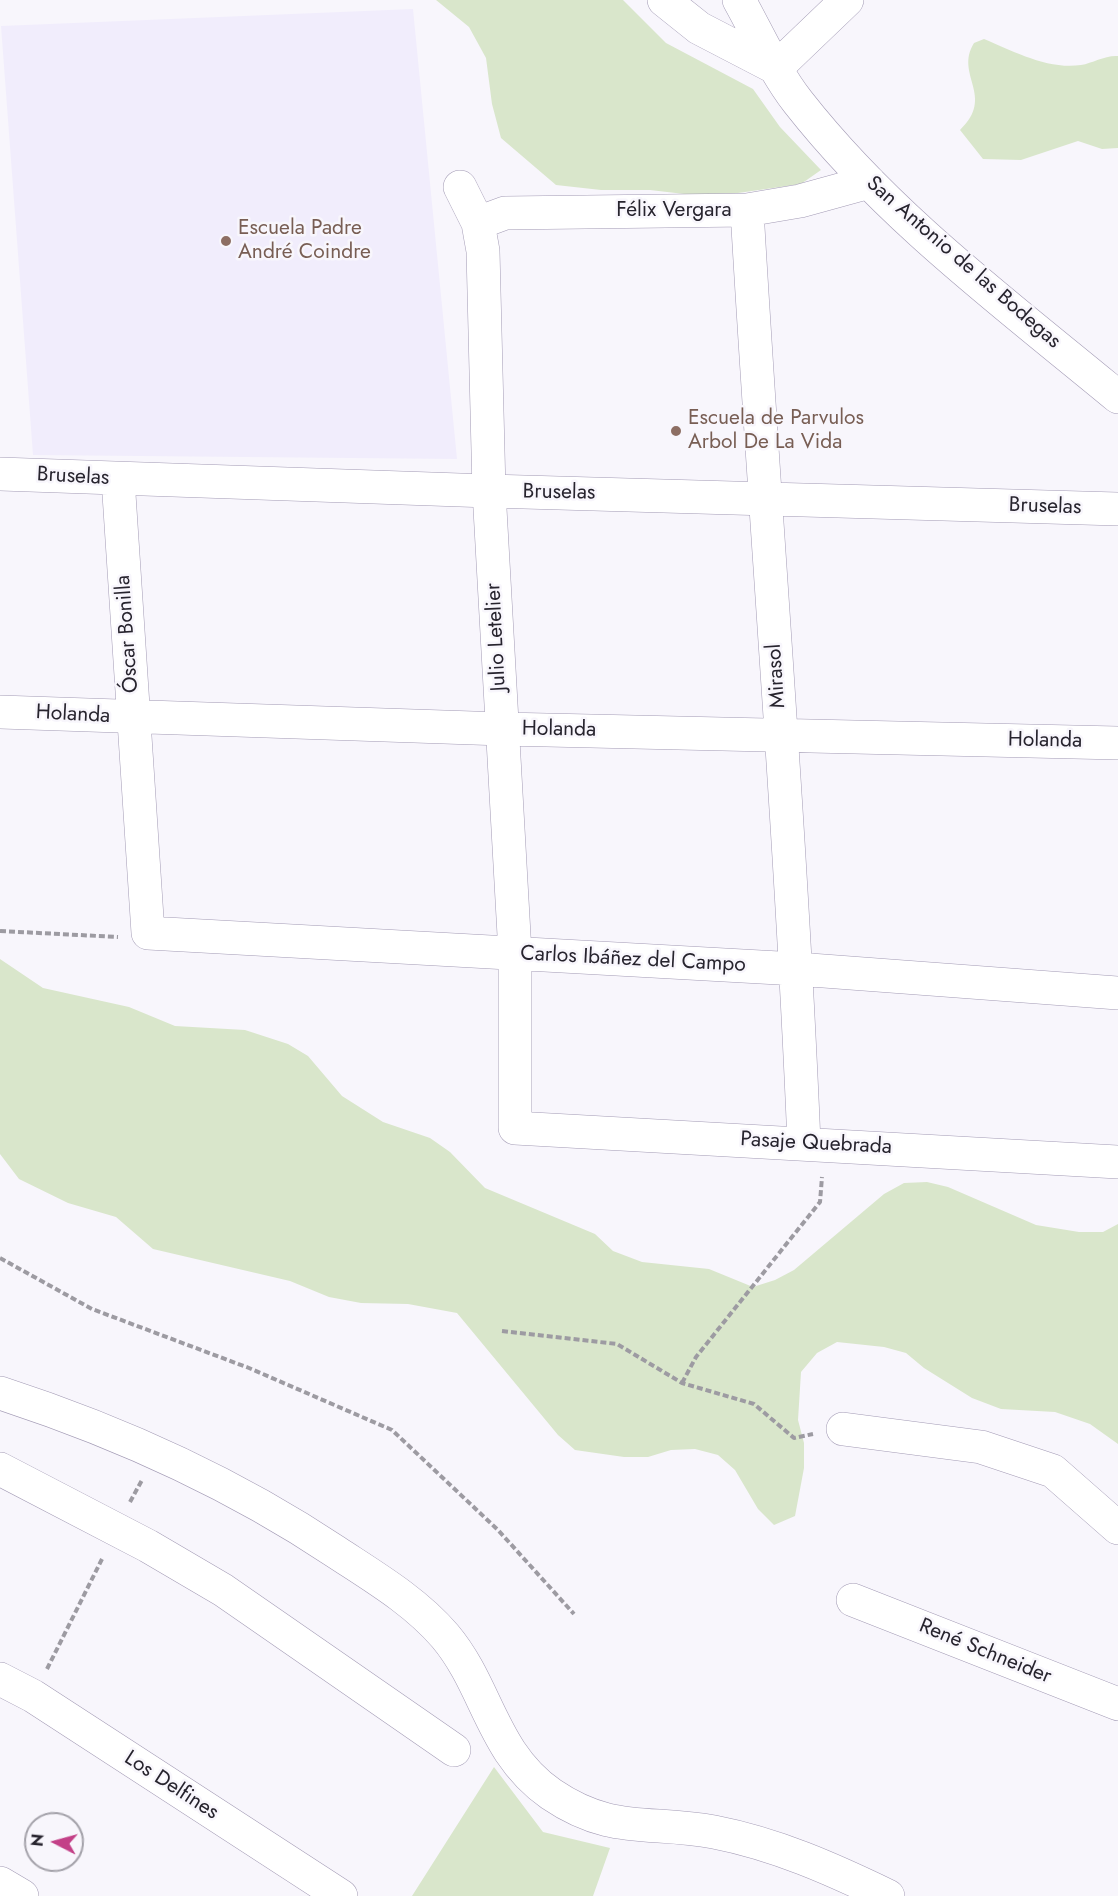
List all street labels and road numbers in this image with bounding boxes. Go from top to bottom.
street label: San Antonio de las Bodegas [860,172,1066,354]
street label: Félix Vergara [616,198,732,224]
street label: Bruselas [36,463,110,491]
street label: Bruselas [522,480,596,506]
street label: Bruselas [1008,493,1082,521]
street label: Óscar Bonilla [111,574,145,694]
street label: Julio Letelier [482,582,512,692]
street label: Mirasol [762,643,792,709]
street label: Holanda [35,700,111,730]
street label: Holanda [522,717,596,743]
street label: Holanda [1008,728,1082,754]
street label: Carlos Ibáñez del Campo [520,942,746,978]
street label: Pasaje Quebrada [740,1127,892,1161]
street label: René Schneider [915,1614,1055,1690]
street label: Los Delfines [119,1746,223,1826]

